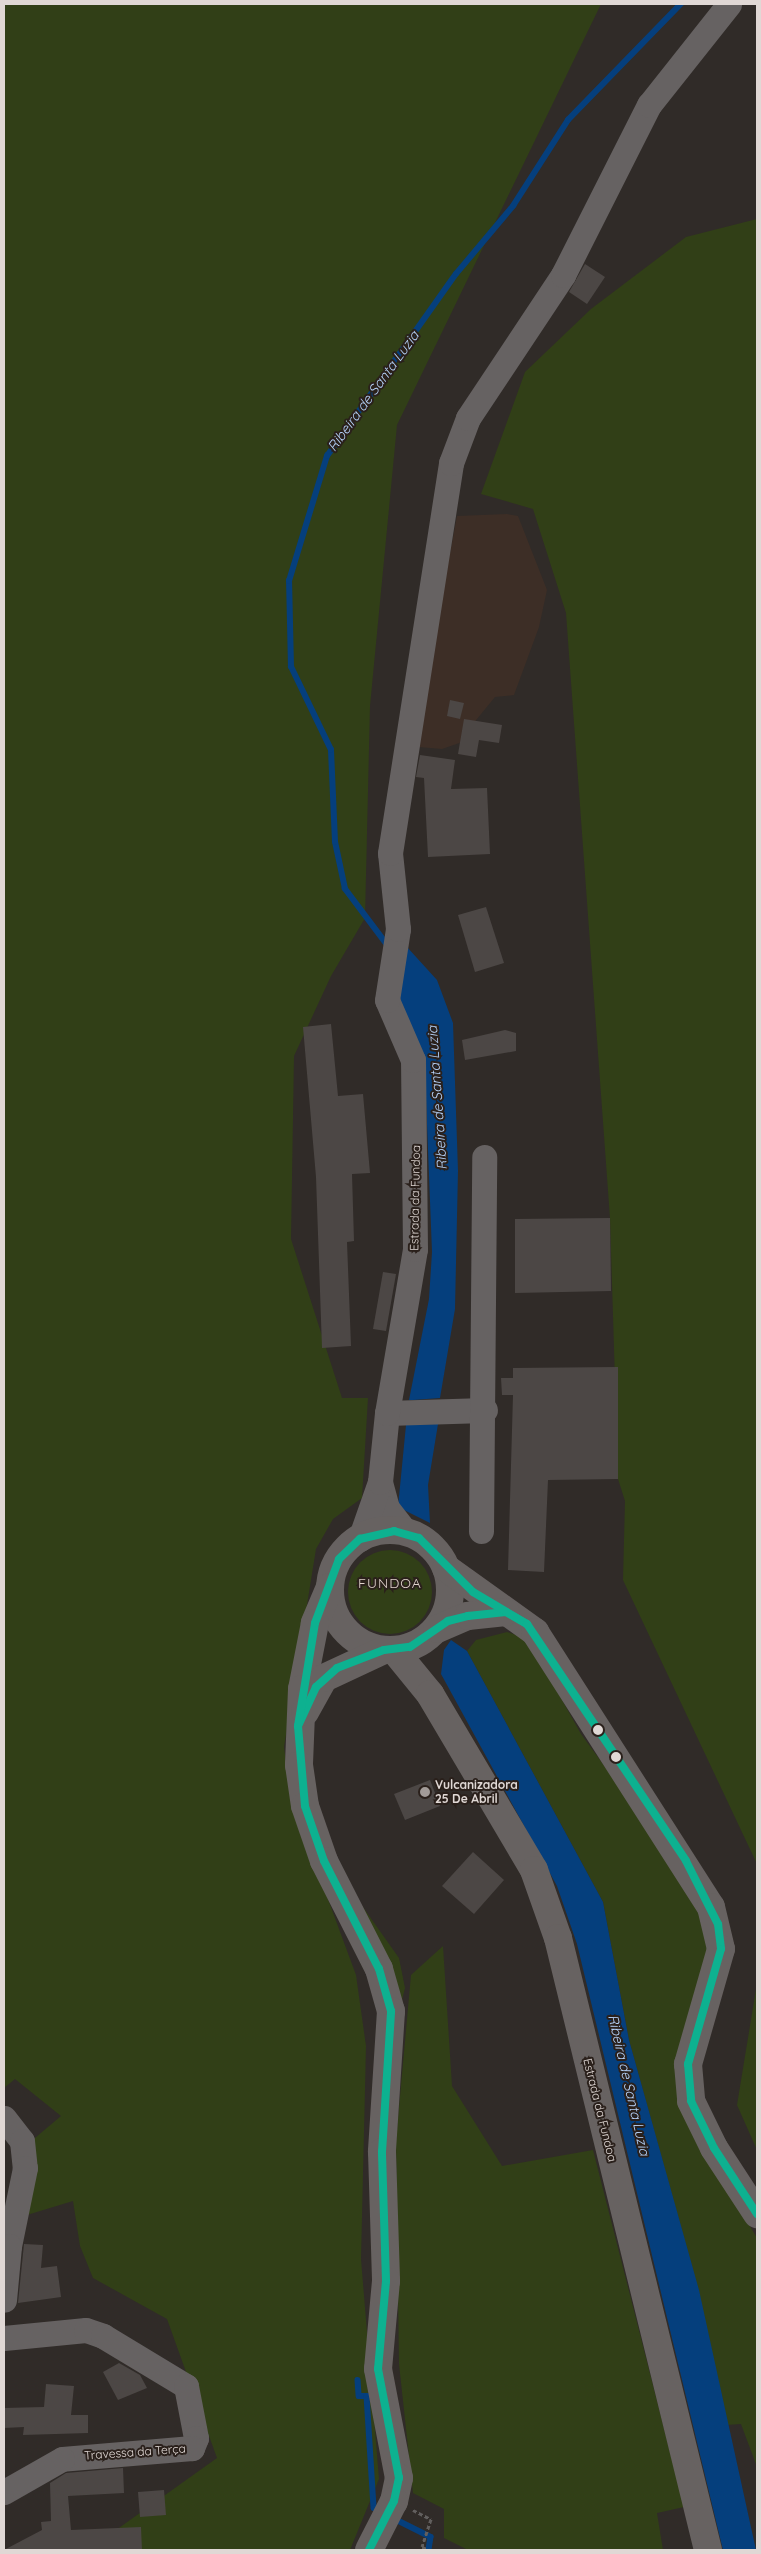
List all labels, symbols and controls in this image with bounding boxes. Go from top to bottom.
water label: Ribeira de Santa Luzia [324,328,422,454]
water label: Ribeira de Santa Luzia [424,1025,450,1171]
street label: Estrada da Fundoa [407,1145,423,1251]
district label: FUNDOA [357,1575,423,1591]
unlabelled marker [593,1725,603,1735]
unlabelled marker [611,1752,621,1762]
place label: Vulcanizadora 25 De Abril [435,1778,518,1806]
marker: Vulcanizadora 25 De Abril [419,1786,431,1798]
water label: Ribeira de Santa Luzia [605,2013,653,2157]
street label: Estrada da Fundoa [580,2057,620,2163]
street label: Travessa da Terça [84,2441,186,2463]

